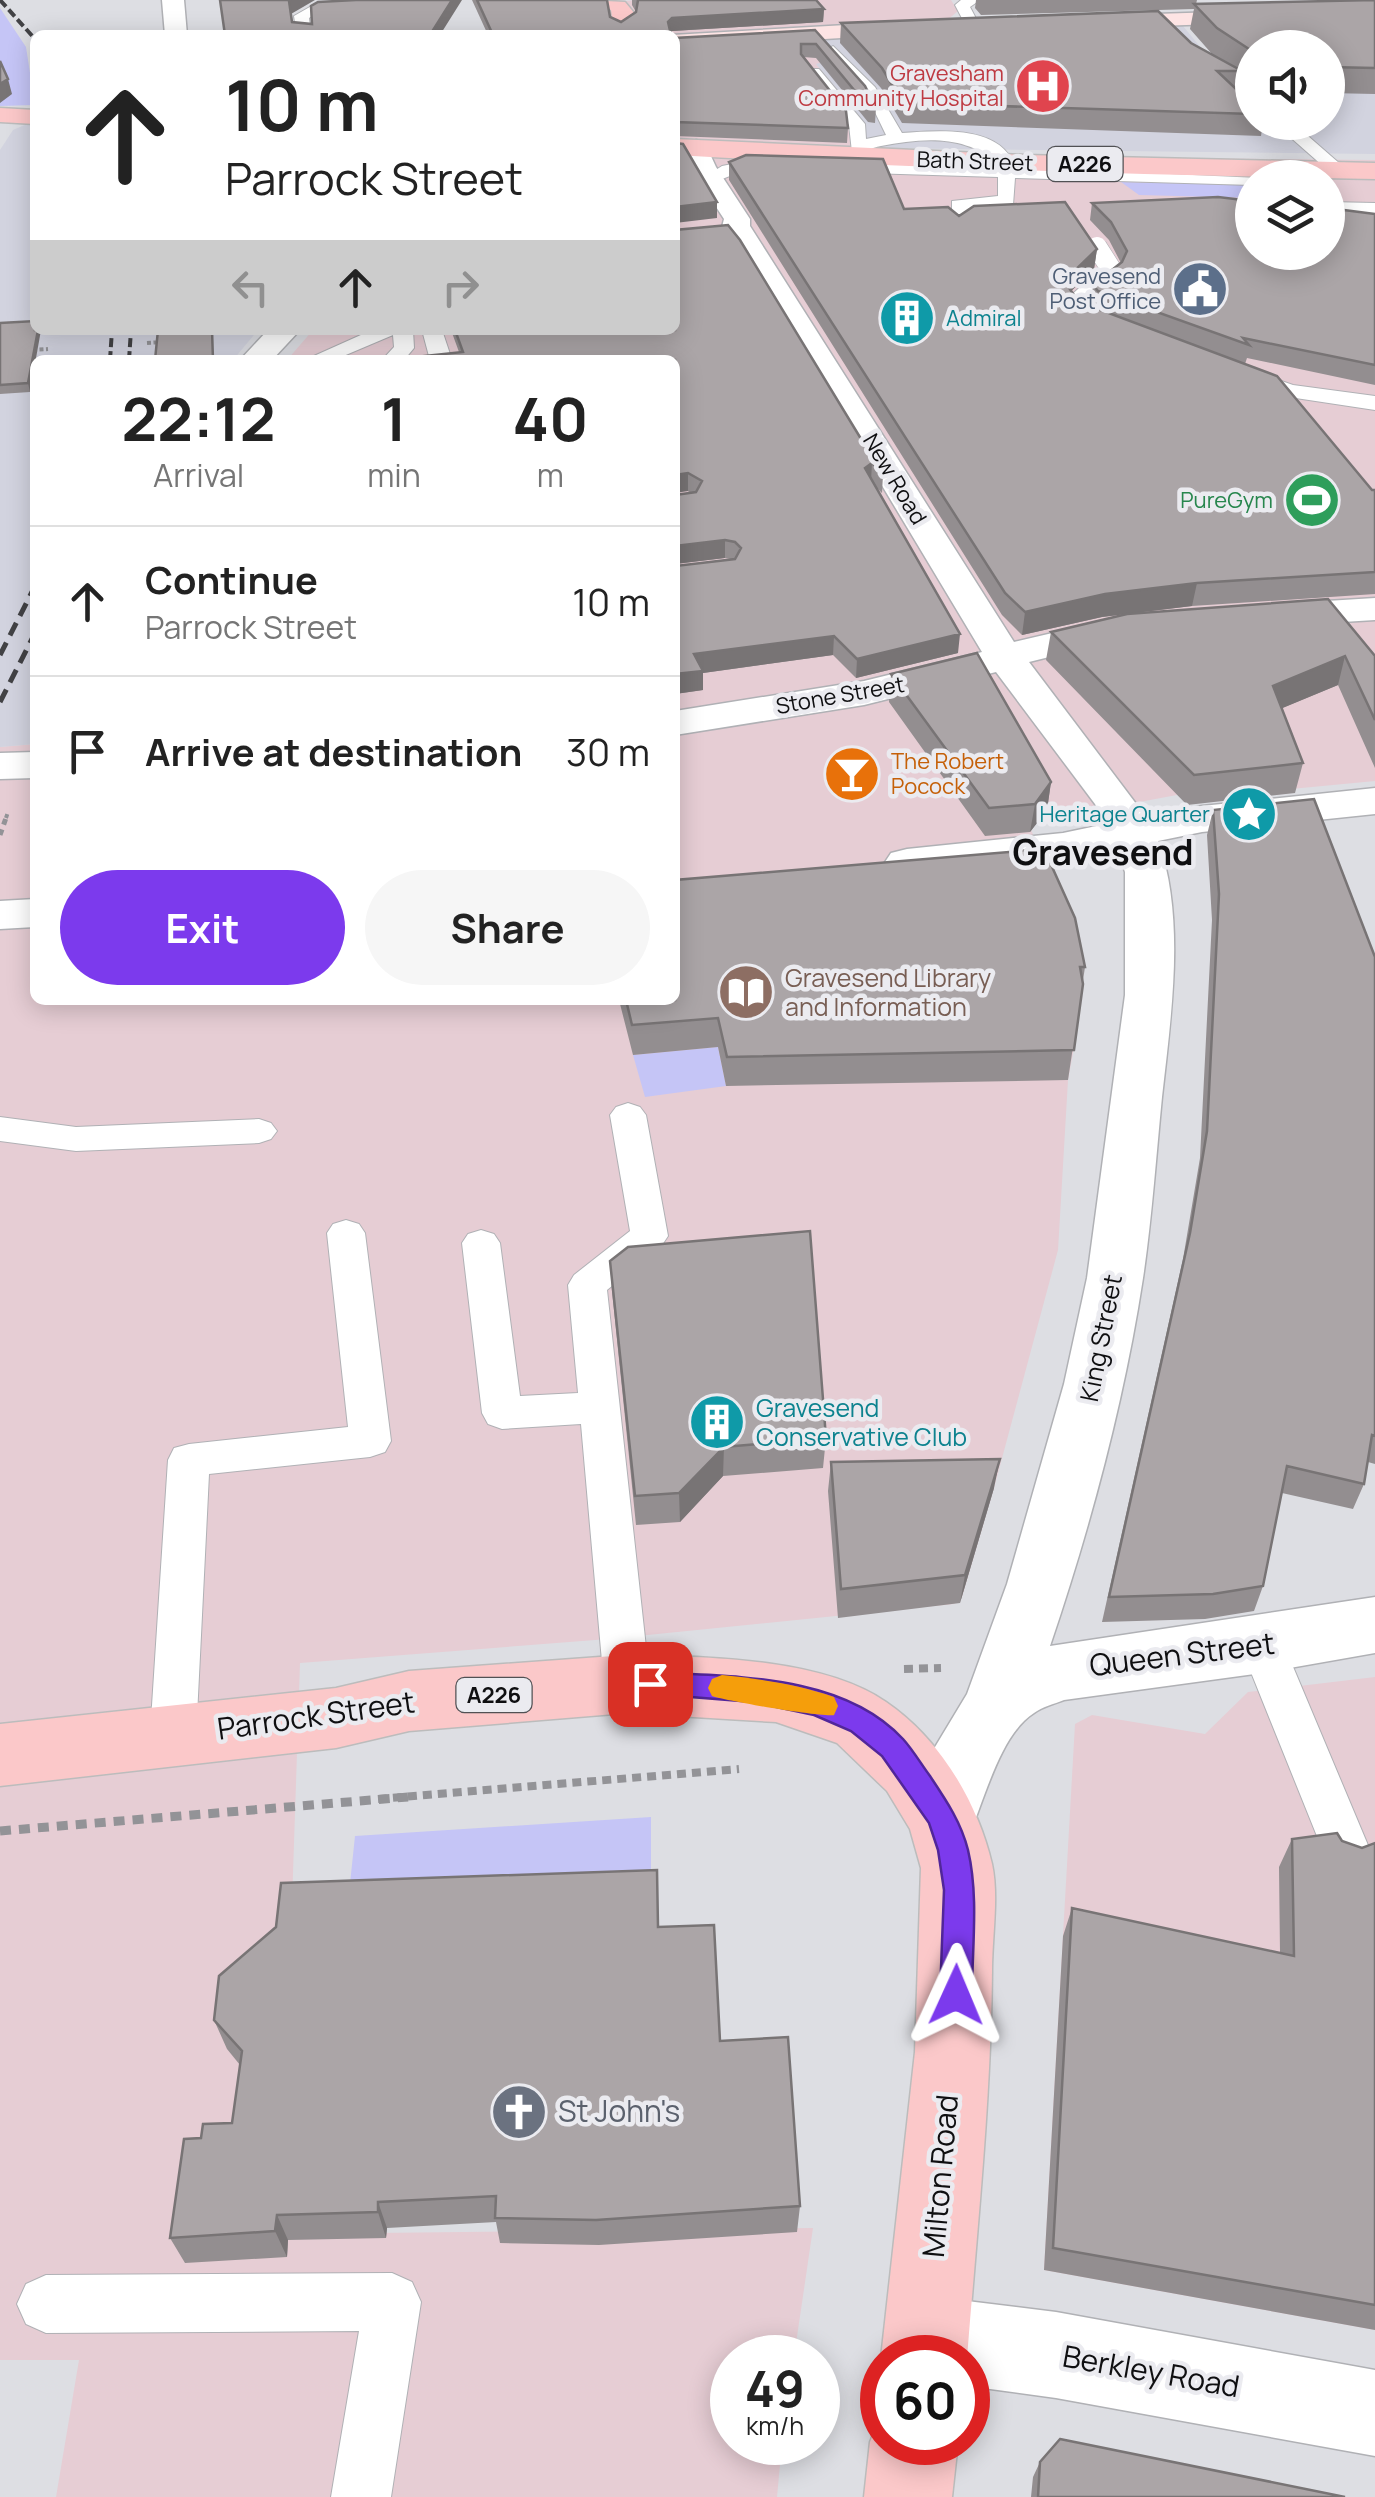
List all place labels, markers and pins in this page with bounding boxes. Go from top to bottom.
hospital icon: Gravesham Community Hospital [1013,56,1073,116]
place label: Gravesham Community Hospital [798,58,1004,113]
public building icon: Gravesend Post Office [1170,259,1230,319]
place label: Gravesend Post Office [1049,261,1161,316]
building icon: Admiral [877,288,937,348]
place label: Admiral [946,303,1022,333]
sports icon: PureGym [1282,470,1342,530]
place label: PureGym [1180,485,1273,515]
bar icon: The Robert Pocock [822,744,882,804]
place label: The Robert Pocock [891,746,1004,801]
place icon: Heritage Quarter [1219,784,1279,844]
place label: Heritage Quarter [1039,799,1210,829]
place label: Gravesend Library and Information [785,960,991,1024]
library icon: Gravesend Library and Information [716,962,776,1022]
place label: Gravesend Conservative Club [756,1390,967,1454]
building icon: Gravesend Conservative Club [687,1392,747,1452]
pin [608,1642,693,1727]
church icon: St John's [489,2082,549,2142]
place label: St John's [558,2090,680,2131]

